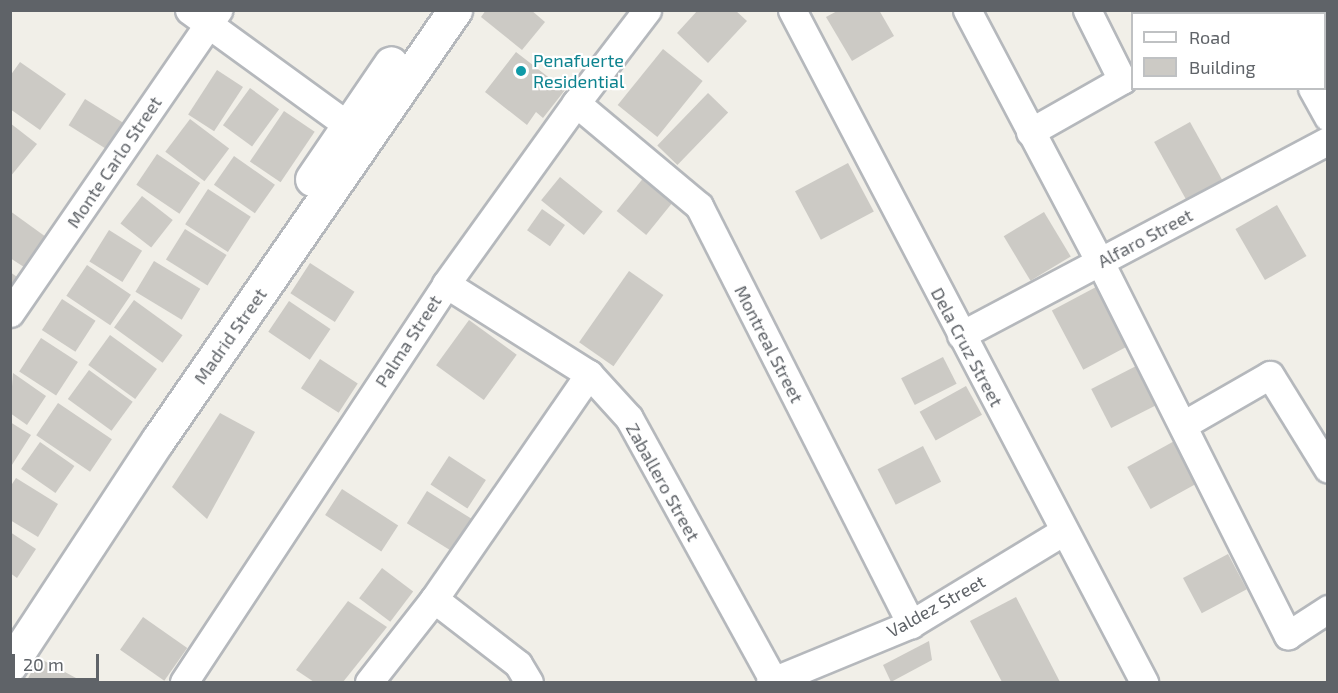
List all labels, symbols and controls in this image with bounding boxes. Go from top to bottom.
legend [1131,12,1326,90]
text: Road [1189,26,1230,48]
place label: Penafuerte Residential [533,50,624,92]
text: Building [1189,56,1256,78]
marker: Penafuerte Residential [514,64,528,78]
street label: Monte Carlo Street [62,92,166,232]
street label: Alfaro Street [1094,204,1196,272]
street label: Montreal Street [730,282,808,406]
street label: Madrid Street [189,284,271,388]
street label: Dela Cruz Street [927,284,1007,410]
street label: Palma Street [370,291,446,391]
street label: Zaballero Street [622,419,704,545]
street label: Valdez Street [883,570,989,642]
scale bar [15,642,102,680]
text: 20 m [23,653,64,675]

